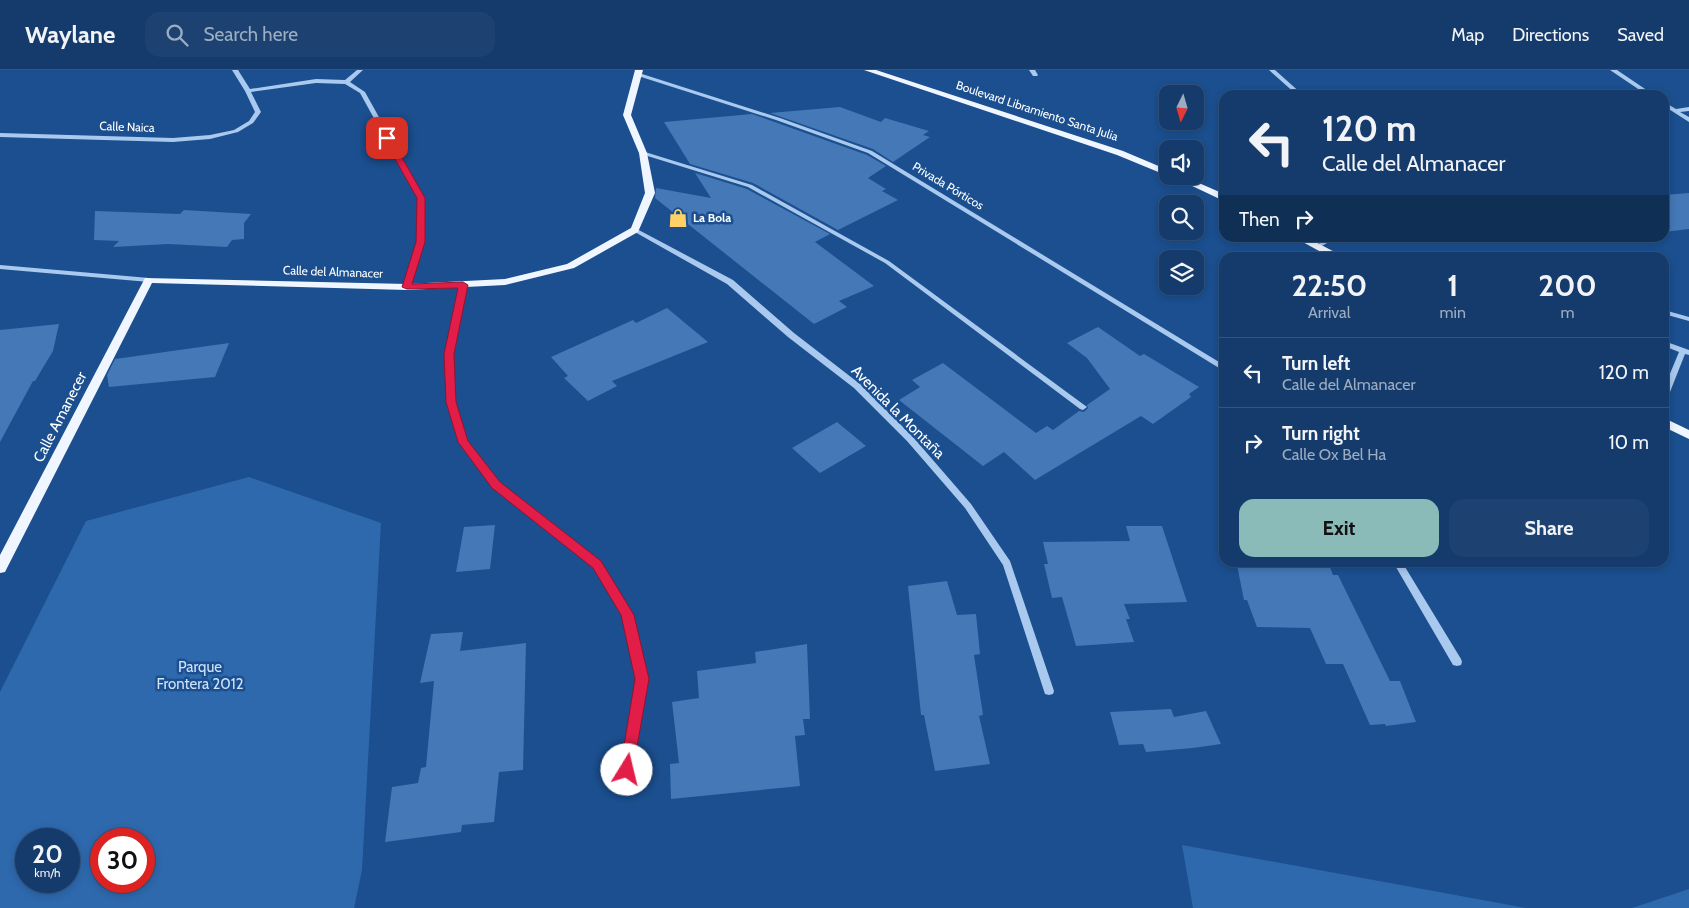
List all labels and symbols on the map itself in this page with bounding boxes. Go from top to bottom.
street label: Boulevard Libramiento Santa Julia [954,77,1120,144]
north arrow [1159,85,1204,130]
pin [366,117,408,159]
street label: Calle Naica [99,118,155,135]
street label: Privada Pórticos [910,158,987,213]
shop icon: La Bola [667,207,689,229]
place label: La Bola [693,210,731,225]
street label: Calle del Almanacer [283,262,384,281]
street label: Avenida la Montaña [848,362,949,463]
street label: Calle Amanecer [29,368,91,465]
park label: Parque Frontera 2012 [156,658,244,693]
position arrow [600,743,652,795]
speed limit sign: 30 [90,828,155,893]

